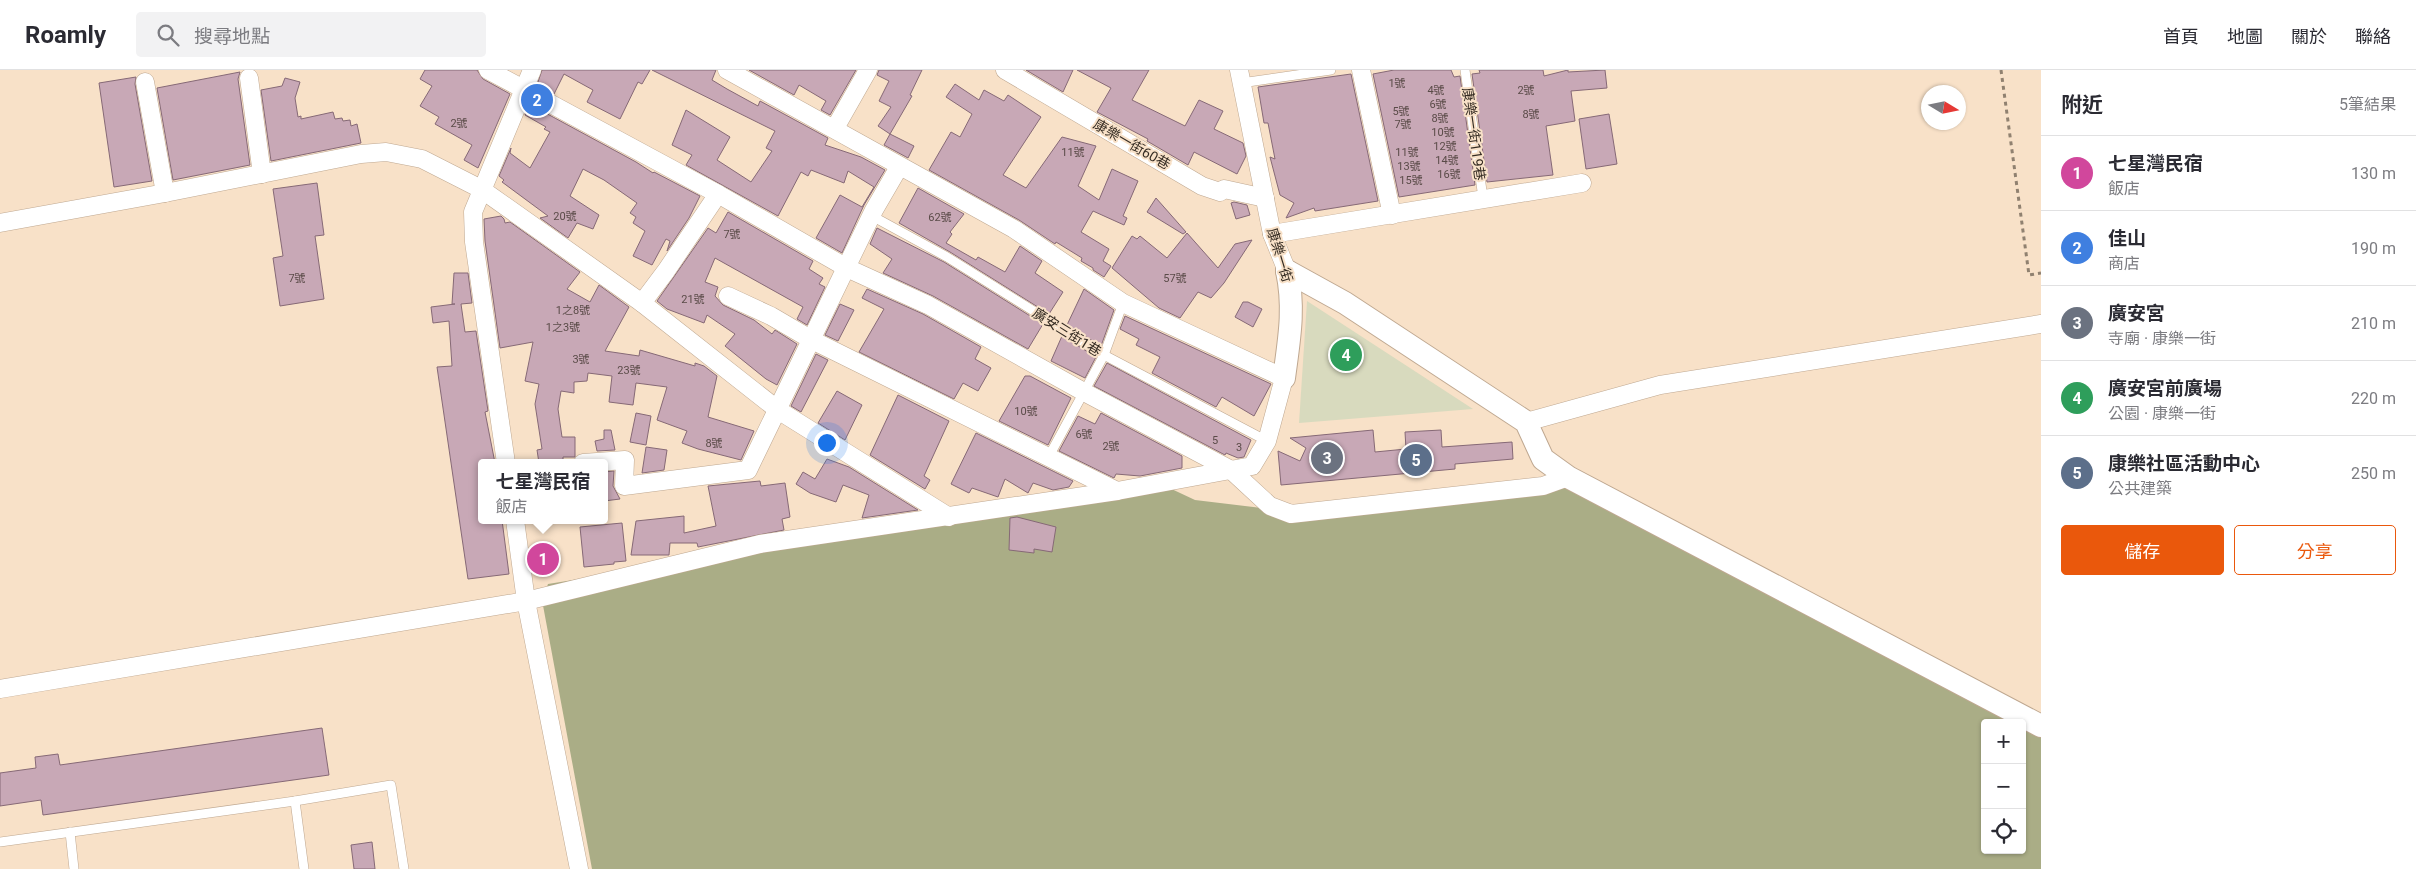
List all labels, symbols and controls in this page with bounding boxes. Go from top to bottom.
search box [136,12,486,57]
text: Roamly [25,21,106,49]
icon: search [154,21,182,49]
text: 搜尋地點 [194,25,270,48]
text: 首頁 [2163,26,2199,47]
text: 地圖 [2227,26,2263,47]
text: 關於 [2291,26,2327,47]
text: 聯絡 [2355,26,2391,47]
house number: 1號 [1388,77,1406,90]
pin: 2 [521,81,553,119]
house number: 4號 [1427,84,1445,97]
house number: 2號 [1517,84,1535,97]
north arrow [1921,85,1966,130]
street label: 康樂一街119巷 [1460,87,1488,181]
text: 附近 [2061,93,2103,117]
text: 5筆結果 [2339,95,2396,114]
house number: 6號 [1429,98,1447,111]
house number: 5號 [1392,105,1410,118]
house number: 8號 [1522,108,1540,121]
house number: 8號 [1431,112,1449,125]
street label: 康樂一街60巷 [1091,116,1173,172]
house number: 2號 [450,117,468,130]
house number: 7號 [1394,118,1412,131]
house number: 10號 [1431,126,1455,139]
house number: 12號 [1433,140,1457,153]
house number: 11號 [1061,146,1085,159]
house number: 11號 [1395,146,1419,159]
text: 七星灣民宿 [2108,152,2203,175]
house number: 14號 [1435,154,1459,167]
house number: 13號 [1397,160,1421,173]
text: 1 [2072,164,2082,183]
text: 130 m [2351,164,2396,183]
house number: 16號 [1437,168,1461,181]
house number: 15號 [1399,174,1423,187]
text: 飯店 [2108,179,2140,198]
house number: 20號 [553,210,577,223]
house number: 62號 [928,211,952,224]
street label: 康樂一街 [1264,226,1296,284]
text: 佳山 [2108,227,2146,250]
house number: 7號 [723,228,741,241]
text: 2 [2072,239,2082,258]
text: 190 m [2351,239,2396,258]
text: 商店 [2108,254,2140,273]
house number: 7號 [288,272,306,285]
house number: 57號 [1163,272,1187,285]
house number: 21號 [681,293,705,306]
text: 廣安宮 [2108,302,2165,325]
house number: 1之8號 [556,304,590,317]
street label: 廣安三街1巷 [1030,305,1104,359]
text: 3 [2072,314,2082,333]
text: 210 m [2351,314,2396,333]
house number: 1之3號 [546,321,580,334]
text: 寺廟 · 康樂一街 [2108,329,2216,348]
pin: 4 [1330,336,1362,374]
house number: 3號 [572,353,590,366]
house number: 23號 [617,364,641,377]
text: 廣安宮前廣場 [2108,377,2222,400]
text: 4 [2072,389,2082,408]
text: 220 m [2351,389,2396,408]
text: 公園 · 康樂一街 [2108,404,2216,423]
house number: 10號 [1014,405,1038,418]
house number: 6號 [1075,428,1093,441]
your location [814,430,840,456]
house number: 5 [1212,434,1218,447]
house number: 8號 [705,437,723,450]
pin: 3 [1311,439,1343,477]
house number: 2號 [1102,440,1120,453]
house number: 3 [1236,441,1242,454]
pin: 5 [1400,441,1432,479]
text: 康樂社區活動中心 [2108,452,2260,475]
popup [478,459,608,524]
text: 5 [2072,464,2082,483]
text: 250 m [2351,464,2396,483]
text: 七星灣民宿 [495,470,591,493]
text: 公共建築 [2108,479,2172,498]
text: 飯店 [495,497,528,516]
button: 儲存 [2061,525,2224,575]
button: 分享 [2234,525,2396,575]
pin: 1 [527,540,559,578]
map controls [1981,719,2026,854]
button: + [1981,719,2026,764]
button: − [1981,764,2026,809]
button: locate [1981,809,2026,854]

